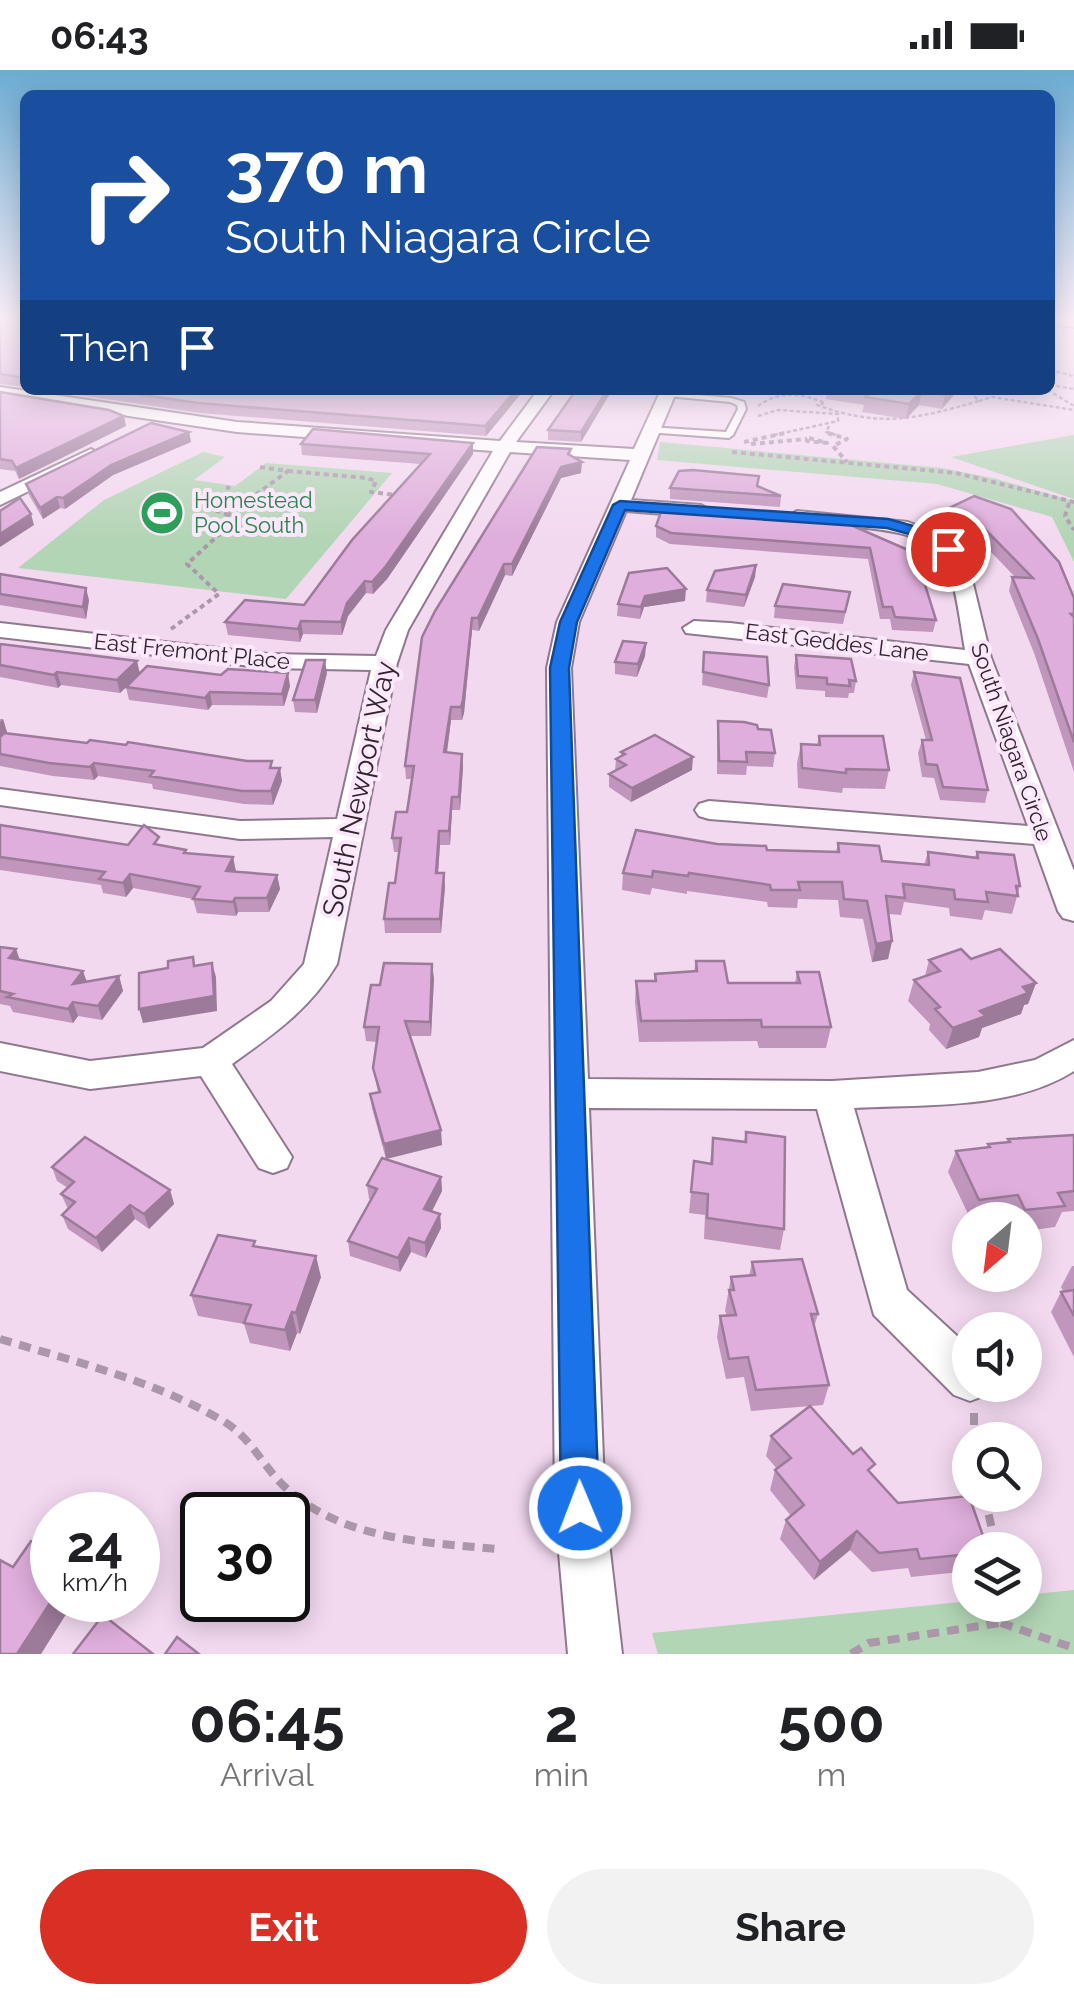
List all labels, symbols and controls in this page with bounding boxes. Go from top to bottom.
text: 06:43 [50,13,149,58]
text: 370 m [225,127,428,209]
icon: right [60,130,190,260]
text: South Niagara Circle [225,211,651,264]
icon: arrive [170,320,225,375]
text: Then [60,325,150,370]
place label: Homestead Pool South [194,487,313,538]
sports icon: Homestead Pool South [139,490,185,536]
pin [906,507,991,592]
icon: arrive [921,522,976,577]
street label: East Geddes Lane [744,618,930,666]
street label: East Fremont Place [93,628,291,674]
street label: South Niagara Circle [966,639,1058,845]
street label: South Newport Way [316,658,402,920]
north arrow [952,1202,1042,1292]
map controls [952,1202,1042,1622]
button: sound [952,1312,1042,1402]
button: search [952,1422,1042,1512]
position arrow [528,1456,632,1560]
speed limit sign: 30 [180,1492,310,1622]
text: 24 [67,1515,123,1574]
button: layers [952,1532,1042,1622]
text: km/h [62,1567,128,1597]
text: 06:45 [189,1686,345,1756]
text: 2 [544,1686,578,1756]
text: 500 [778,1686,885,1756]
text: Arrival [220,1756,314,1793]
text: min [534,1756,589,1793]
text: m [817,1756,846,1793]
button: Exit [40,1869,527,1984]
button: Share [547,1869,1034,1984]

